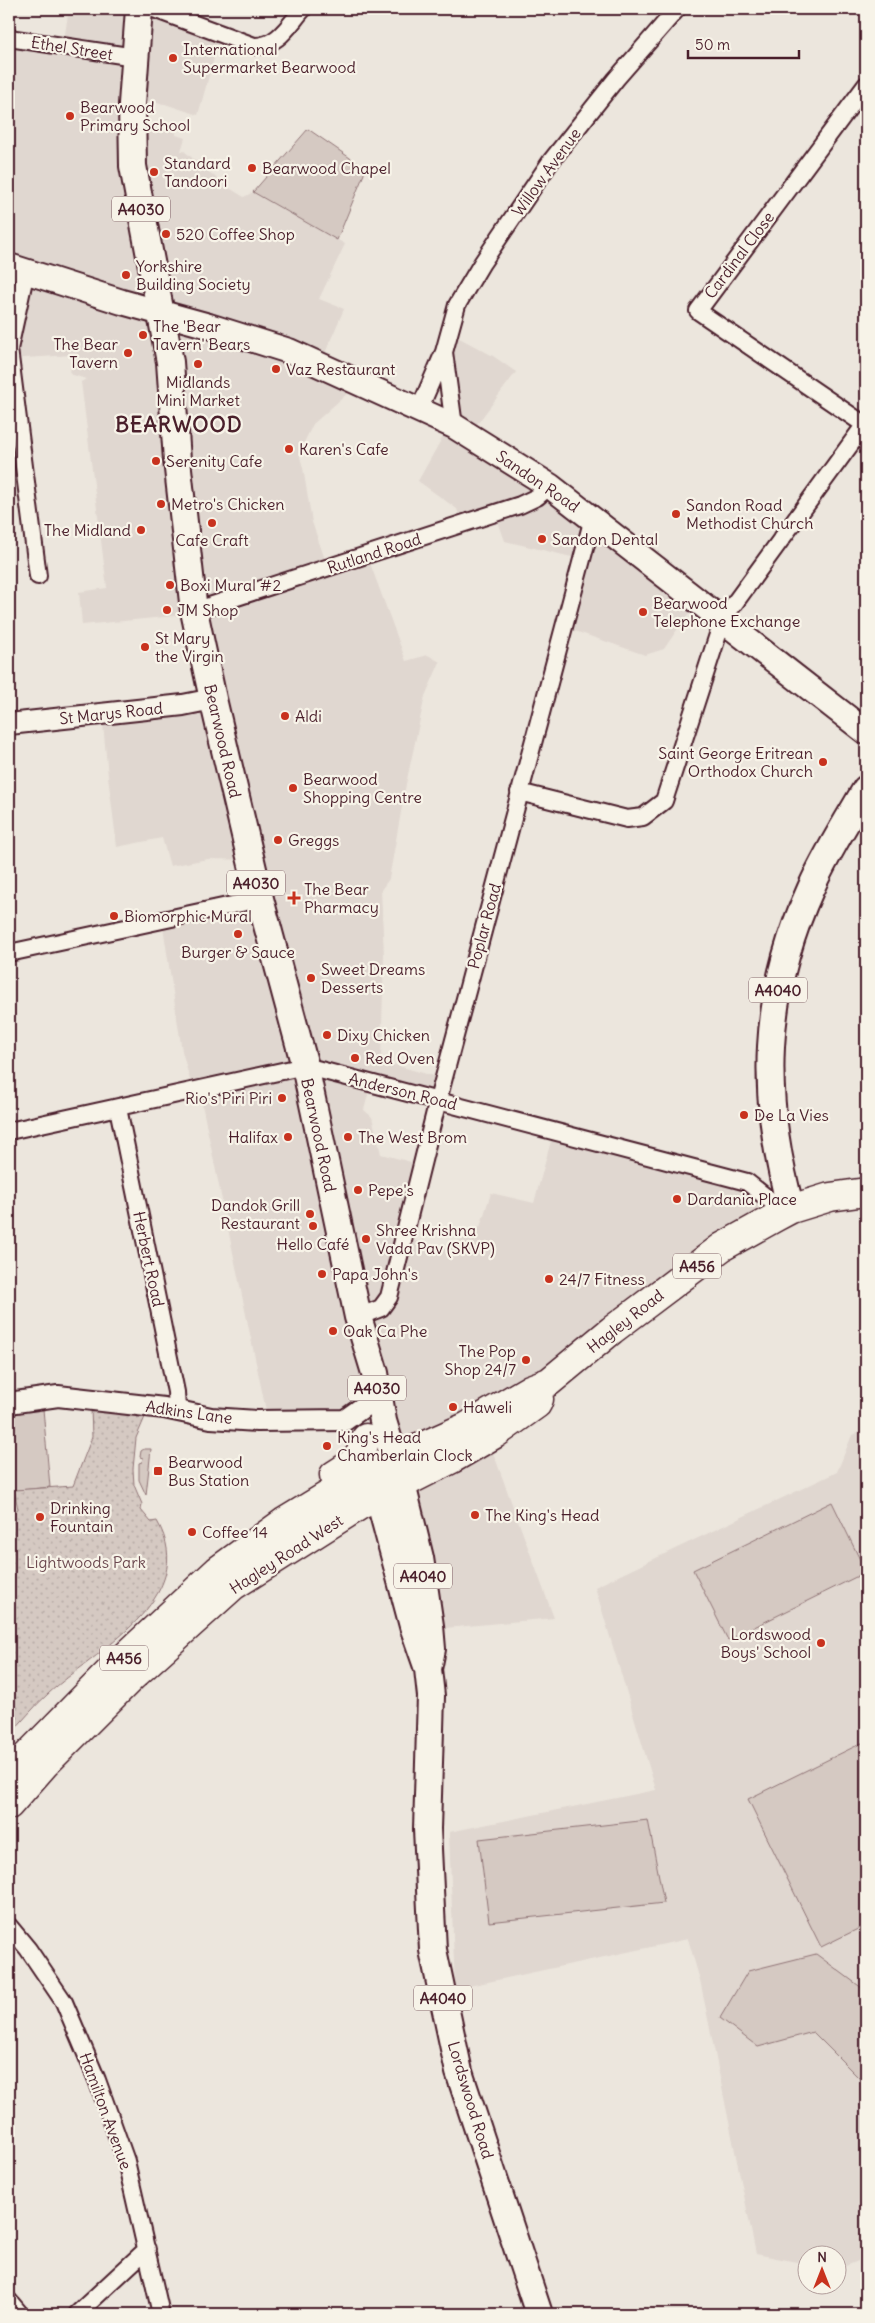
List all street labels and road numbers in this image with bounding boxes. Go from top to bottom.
street label: Ethel Street [30,32,115,64]
street label: Willow Avenue [507,124,585,220]
road number: A4030 [112,196,170,222]
street label: Cardinal Close [700,208,778,302]
street label: Sandon Road [492,446,584,516]
street label: Rutland Road [325,528,423,578]
street label: Bearwood Road [200,682,246,800]
street label: St Marys Road [58,698,164,728]
road number: A4030 [227,870,285,896]
street label: Poplar Road [463,881,505,971]
road number: A4040 [749,978,807,1002]
street label: Anderson Road [347,1068,459,1114]
street label: Bearwood Road [297,1076,341,1194]
street label: Herbert Road [129,1209,169,1309]
road number: A456 [673,1254,721,1278]
street label: Hagley Road [583,1285,667,1357]
road number: A4030 [348,1376,406,1400]
street label: Adkins Lane [144,1396,234,1428]
street label: Hagley Road West [226,1510,347,1598]
road number: A4040 [394,1564,452,1588]
road number: A456 [100,1646,148,1670]
road number: A4040 [414,1986,472,2010]
street label: Lordswood Road [444,2039,498,2161]
street label: Hamilton Avenue [76,2050,136,2172]

